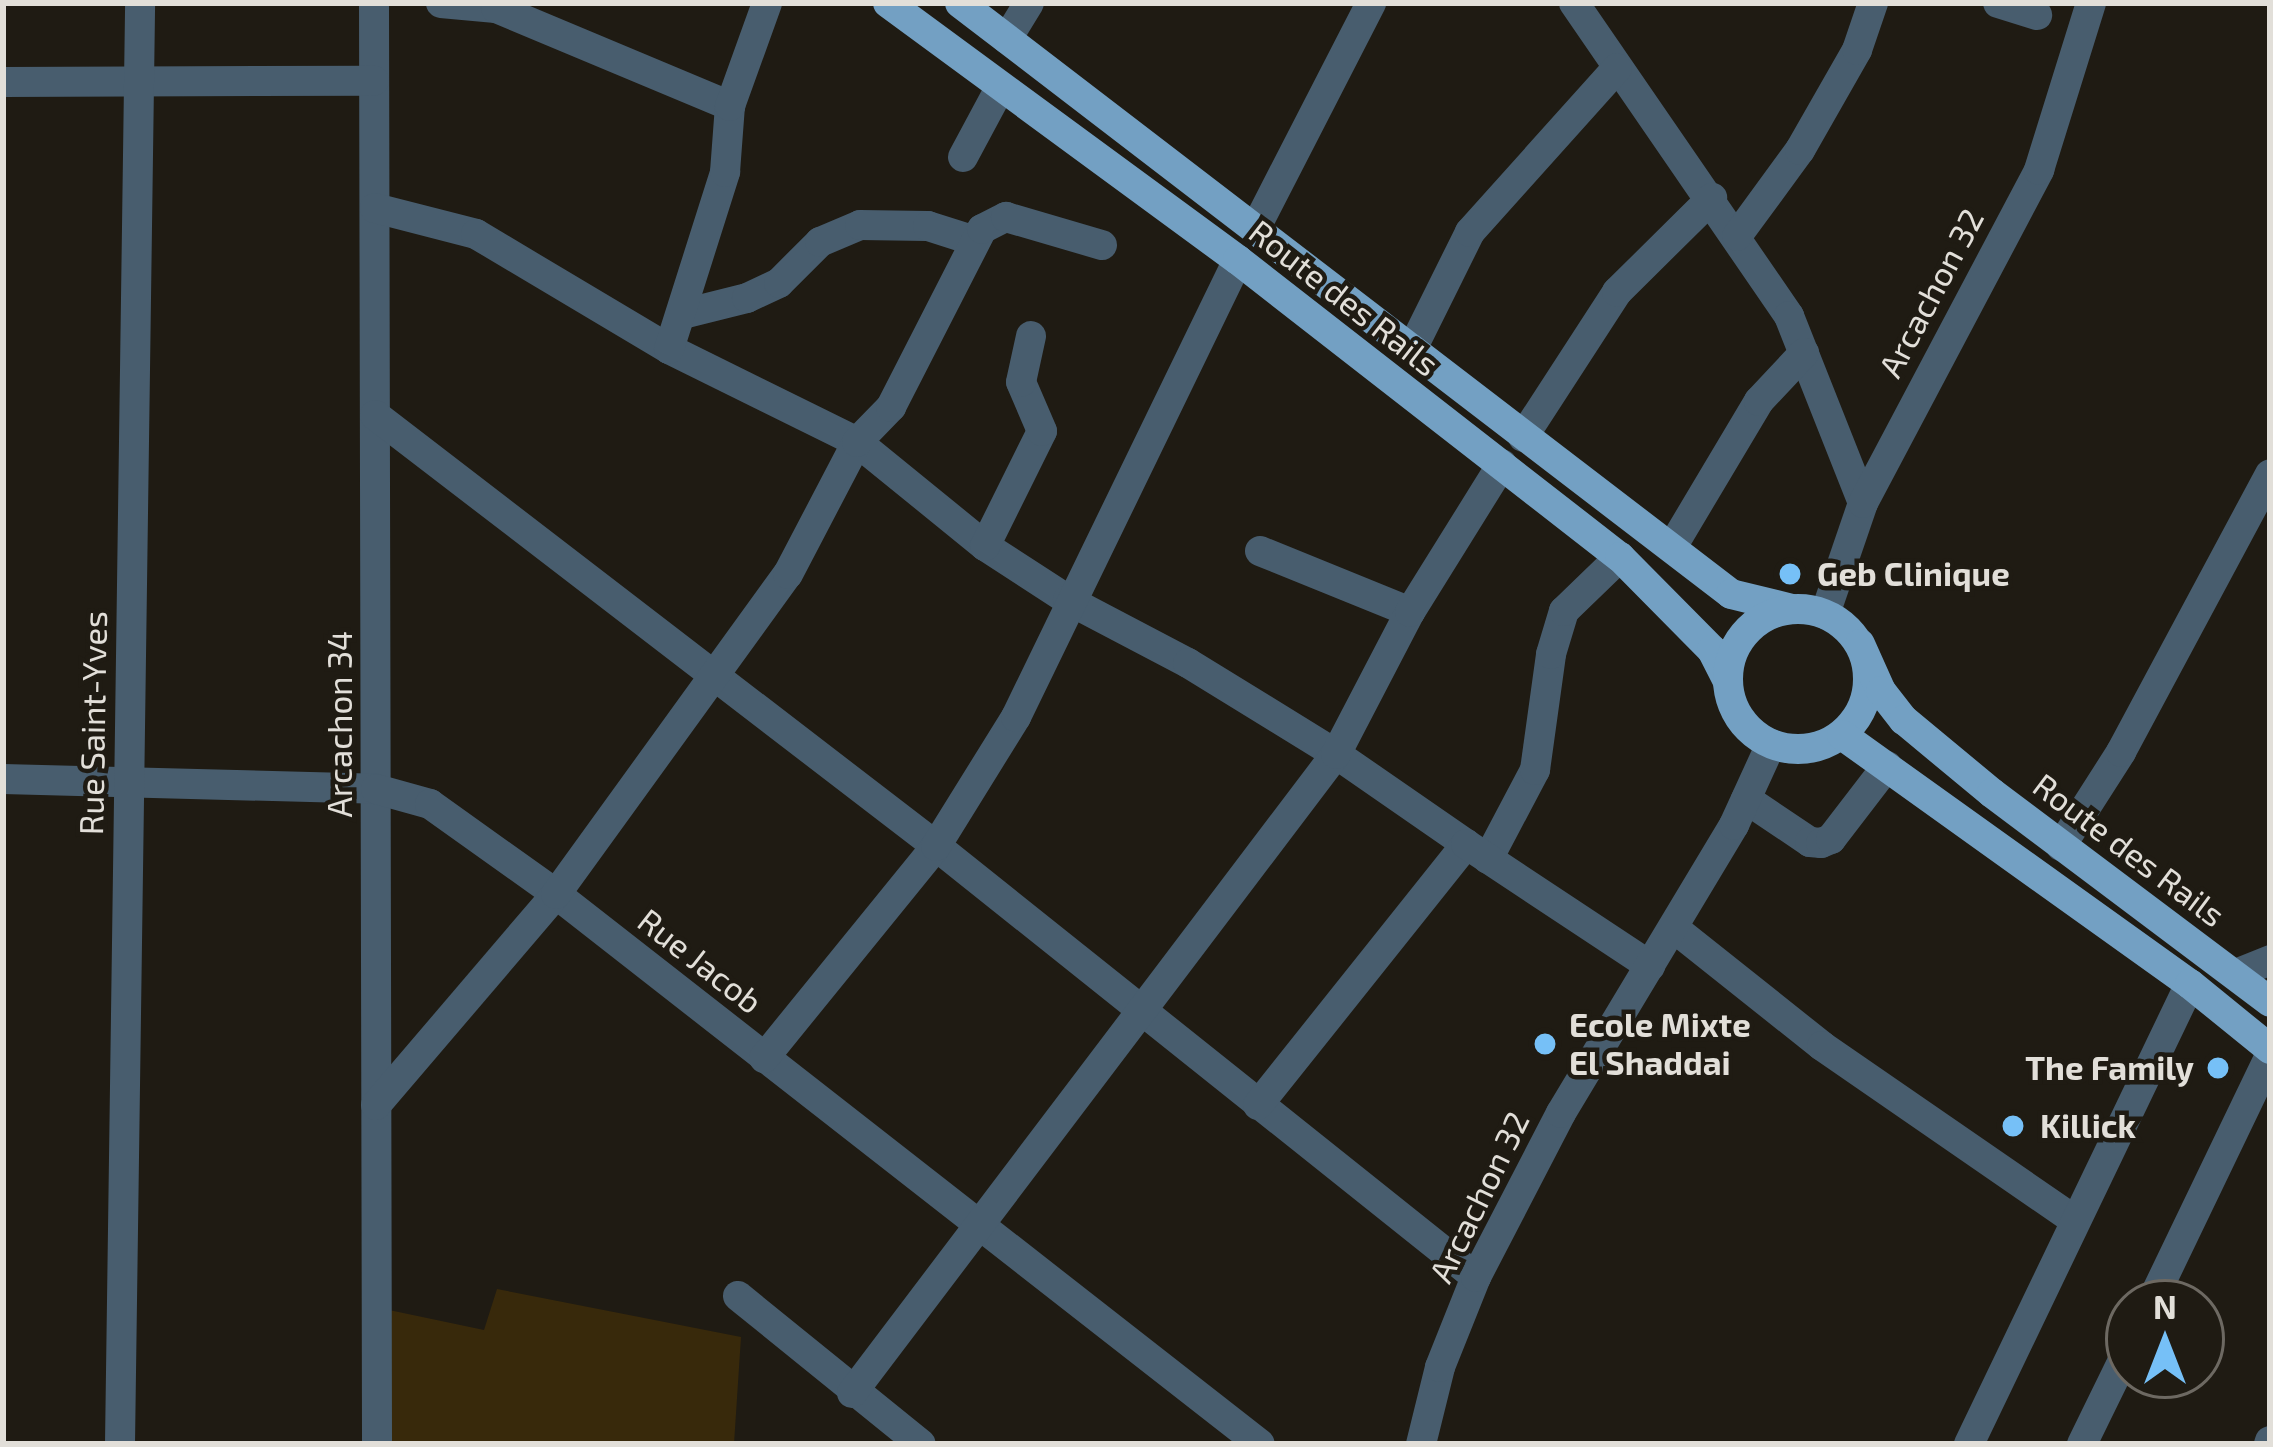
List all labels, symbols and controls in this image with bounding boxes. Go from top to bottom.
street label: Arcachon 32 [1870,202,1992,384]
street label: Route des Rails [1241,212,1447,384]
place label: Geb Clinique [1817,554,2010,594]
marker: Geb Clinique [1774,558,1806,590]
street label: Rue Saint-Yves [71,611,115,835]
street label: Arcachon 34 [320,631,360,817]
street label: Route des Rails [2025,765,2233,935]
street label: Rue Jacob [630,900,770,1022]
place label: Ecole Mixte El Shaddai [1569,1005,1751,1083]
marker: Ecole Mixte El Shaddai [1532,1031,1558,1057]
place label: The Family [2025,1048,2194,1088]
marker: The Family [2205,1055,2231,1081]
street label: Arcachon 32 [1421,1105,1537,1289]
place label: Killick [2040,1106,2136,1146]
marker: Killick [1997,1110,2029,1142]
north arrow [2105,1279,2225,1399]
text: N [2153,1286,2177,1326]

